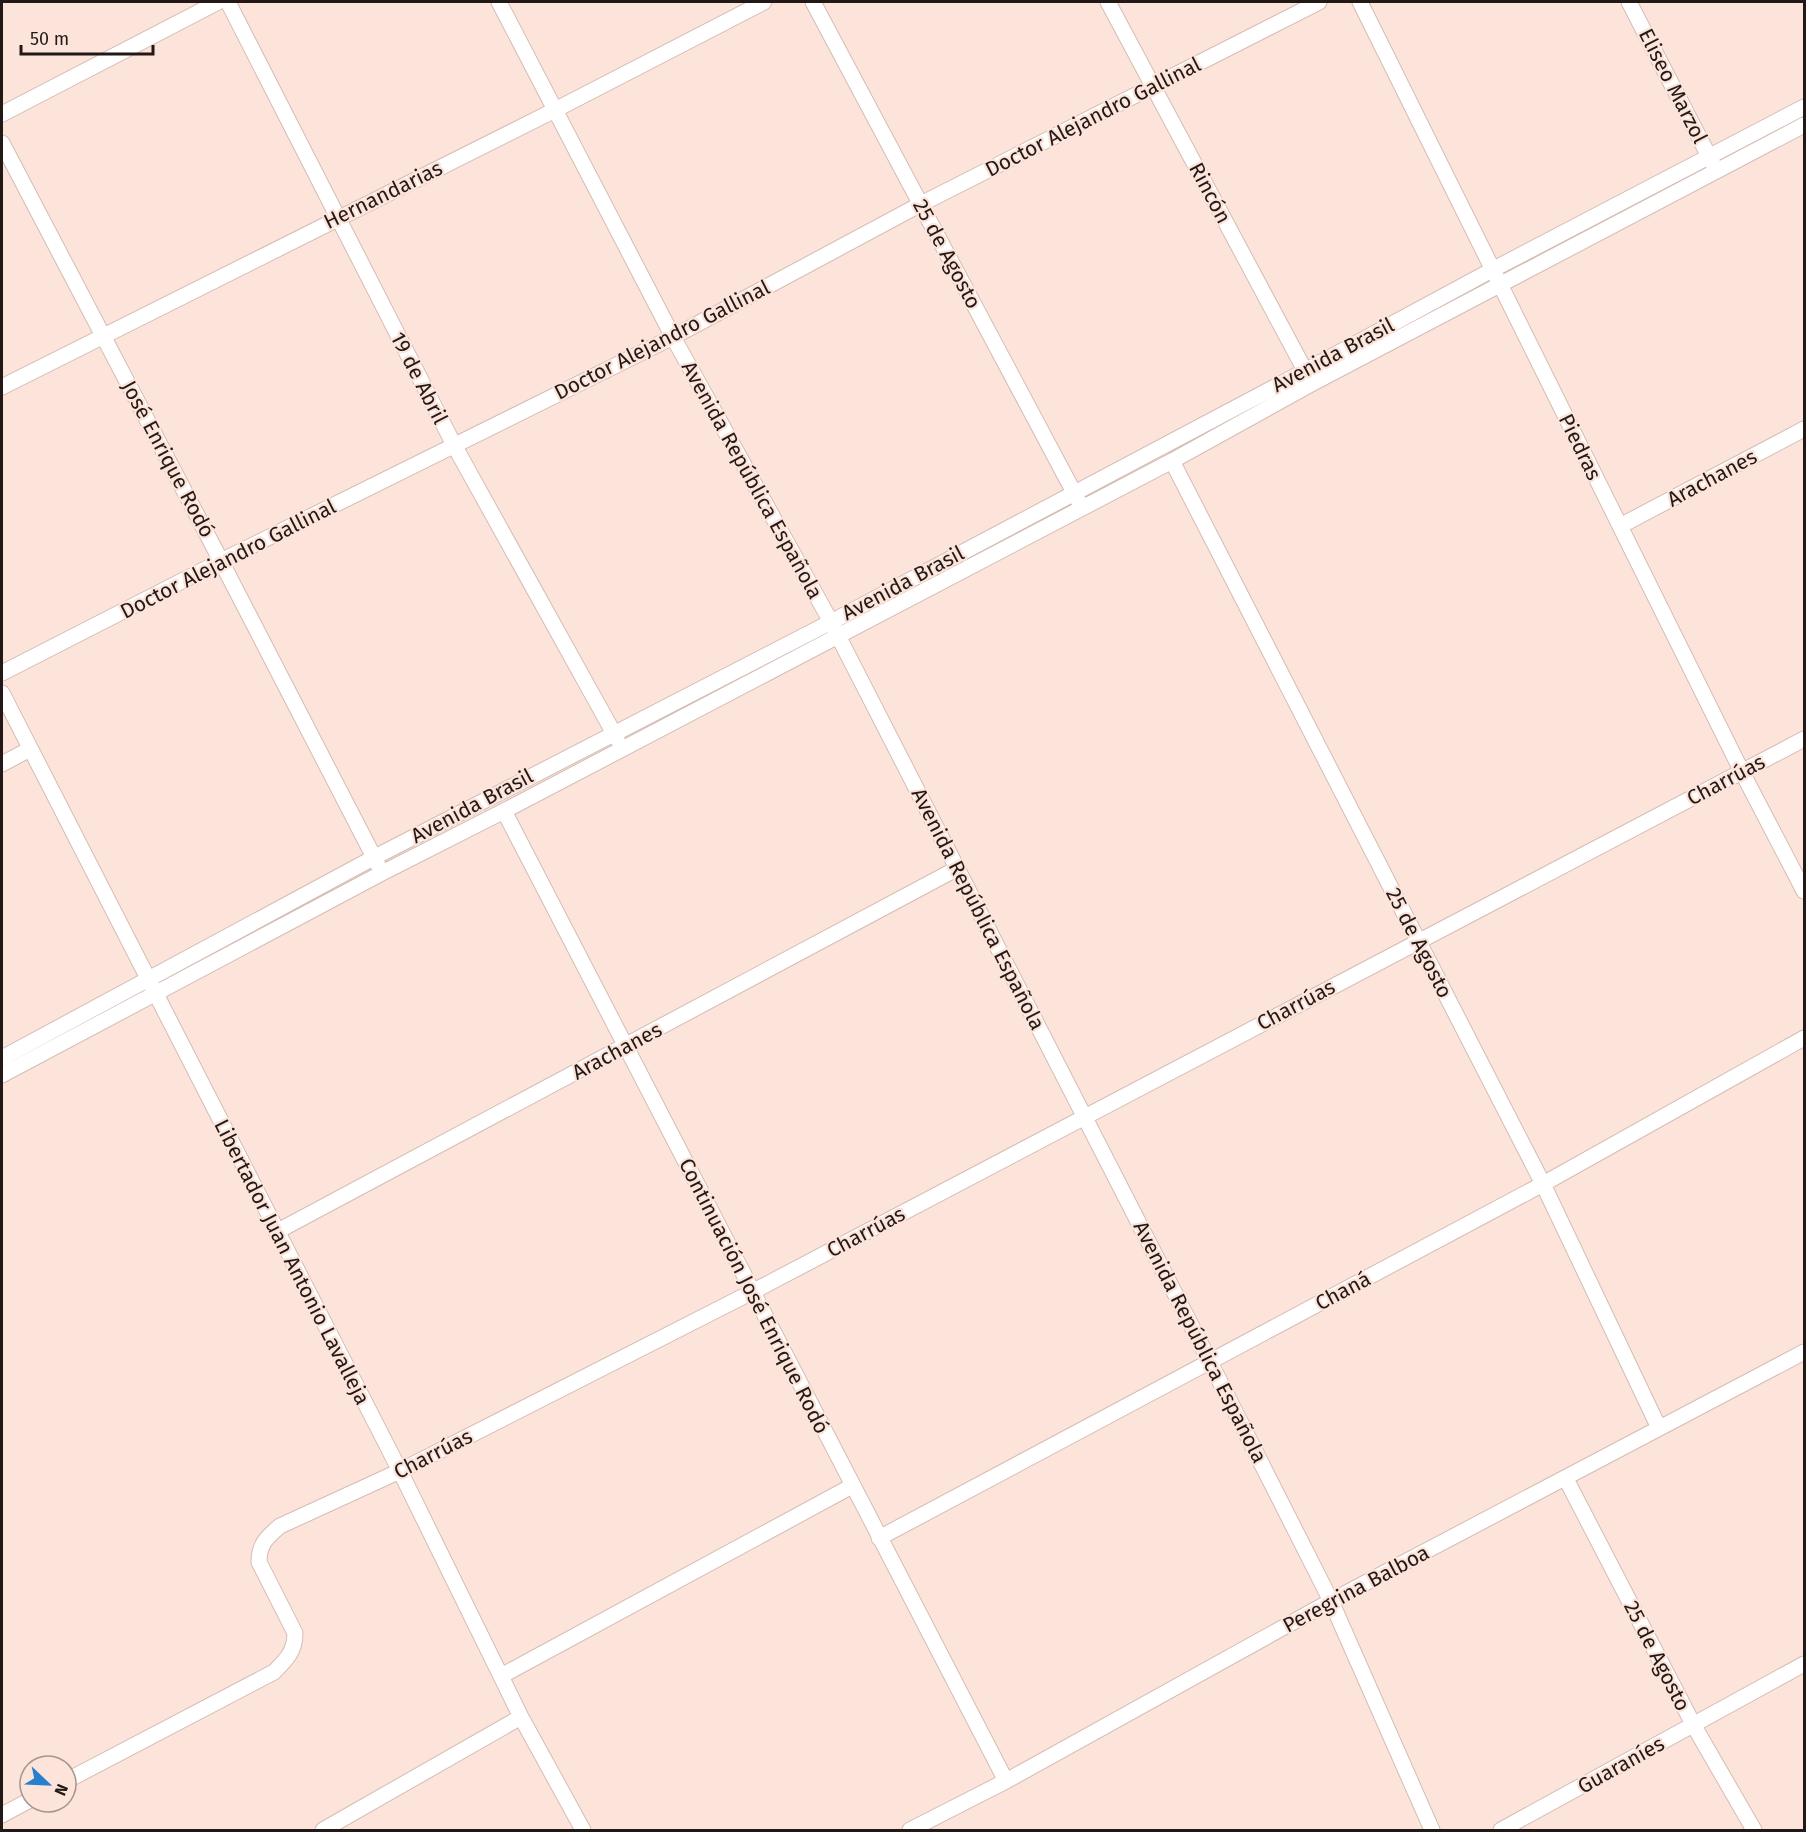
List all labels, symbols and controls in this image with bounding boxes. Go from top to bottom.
scale bar [21,18,153,56]
street label: Eliseo Marzol [1633,24,1713,148]
text: 50 m [30,28,69,50]
street label: Doctor Alejandro Gallinal [981,51,1205,183]
street label: Hernandarias [319,155,447,235]
street label: Rincón [1183,158,1237,228]
street label: 25 de Agosto [907,195,987,313]
street label: Doctor Alejandro Gallinal [550,274,774,406]
street label: Avenida Brasil [1267,312,1399,398]
street label: 19 de Abril [385,328,453,428]
street label: Avenida República Española [676,356,828,604]
street label: José Enrique Rodó [116,376,220,542]
street label: Piedras [1553,410,1607,485]
street label: Arachanes [1663,443,1762,513]
street label: Doctor Alejandro Gallinal [116,493,340,625]
street label: Avenida Brasil [837,540,969,626]
street label: Charrúas [1682,749,1770,811]
street label: Avenida Brasil [406,763,538,849]
street label: Avenida República Española [906,784,1050,1034]
street label: 25 de Agosto [1380,884,1458,1002]
street label: Charrúas [1252,974,1340,1036]
street label: Arachanes [568,1016,667,1086]
street label: Libertador Juan Antonio Lavalleja [208,1115,376,1409]
street label: Continuación José Enrique Rodó [673,1154,835,1438]
street label: Charrúas [822,1201,910,1263]
street label: Avenida República Española [1128,1217,1272,1467]
street label: Chaná [1311,1266,1375,1316]
street label: Charrúas [389,1423,477,1485]
street label: Peregrina Balboa [1278,1539,1434,1639]
street label: 25 de Agosto [1618,1597,1696,1715]
street label: Guaraníes [1573,1730,1669,1799]
north arrow [18,1754,78,1814]
text: N [51,1781,72,1798]

